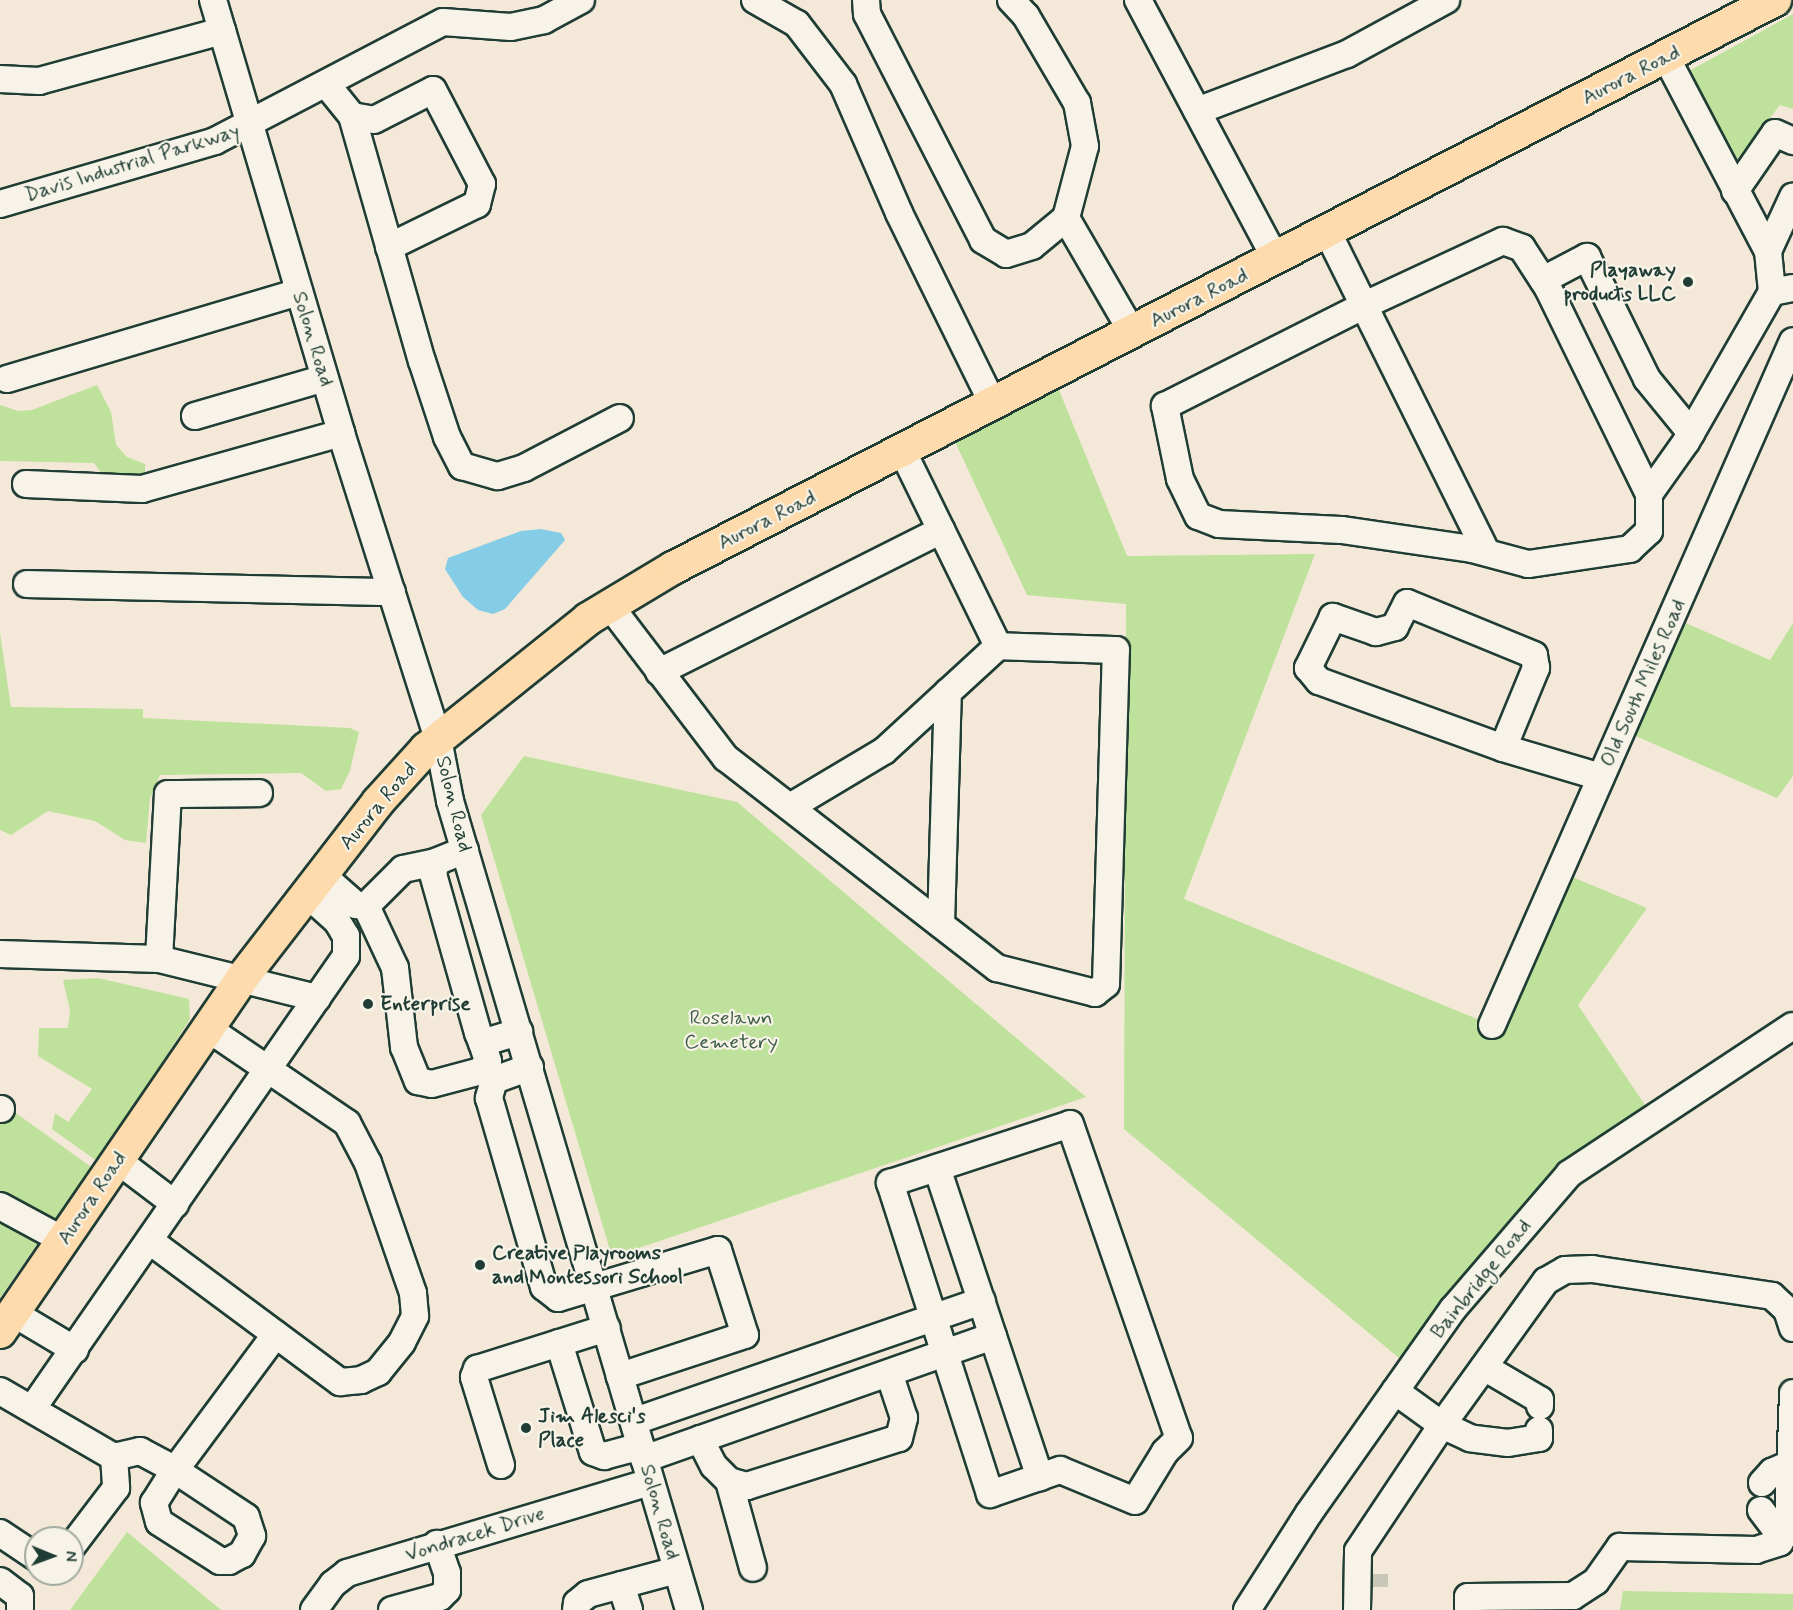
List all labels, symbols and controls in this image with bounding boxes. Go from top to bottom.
street label: Aurora Road [1578,40,1684,110]
street label: Davis Industrial Parkway [23,119,241,207]
place label: Playaway products LLC [1565,257,1676,307]
street label: Aurora Road [1146,263,1252,333]
marker: Playaway products LLC [1681,275,1695,289]
street label: Solon Road [287,288,339,390]
street label: Aurora Road [714,485,820,555]
street label: Old South Miles Road [1595,595,1691,771]
street label: Solon Road [430,753,478,855]
street label: Aurora Road [335,758,421,854]
place label: Enterprise [380,991,471,1017]
marker: Enterprise [361,997,375,1011]
park label: Roselawn Cemetery [684,1005,778,1055]
street label: Aurora Road [52,1147,132,1249]
street label: Bainbridge Road [1426,1215,1536,1343]
place label: Creative Playrooms and Montessori School [492,1240,689,1290]
marker: Creative Playrooms and Montessori School [473,1258,487,1272]
place label: Jim Alesci's Place [538,1403,646,1453]
marker: Jim Alesci's Place [519,1421,533,1435]
street label: Solon Road [634,1461,686,1563]
street label: Vondracek Drive [402,1501,548,1567]
north arrow [24,1526,84,1586]
text: N [60,1551,81,1562]

